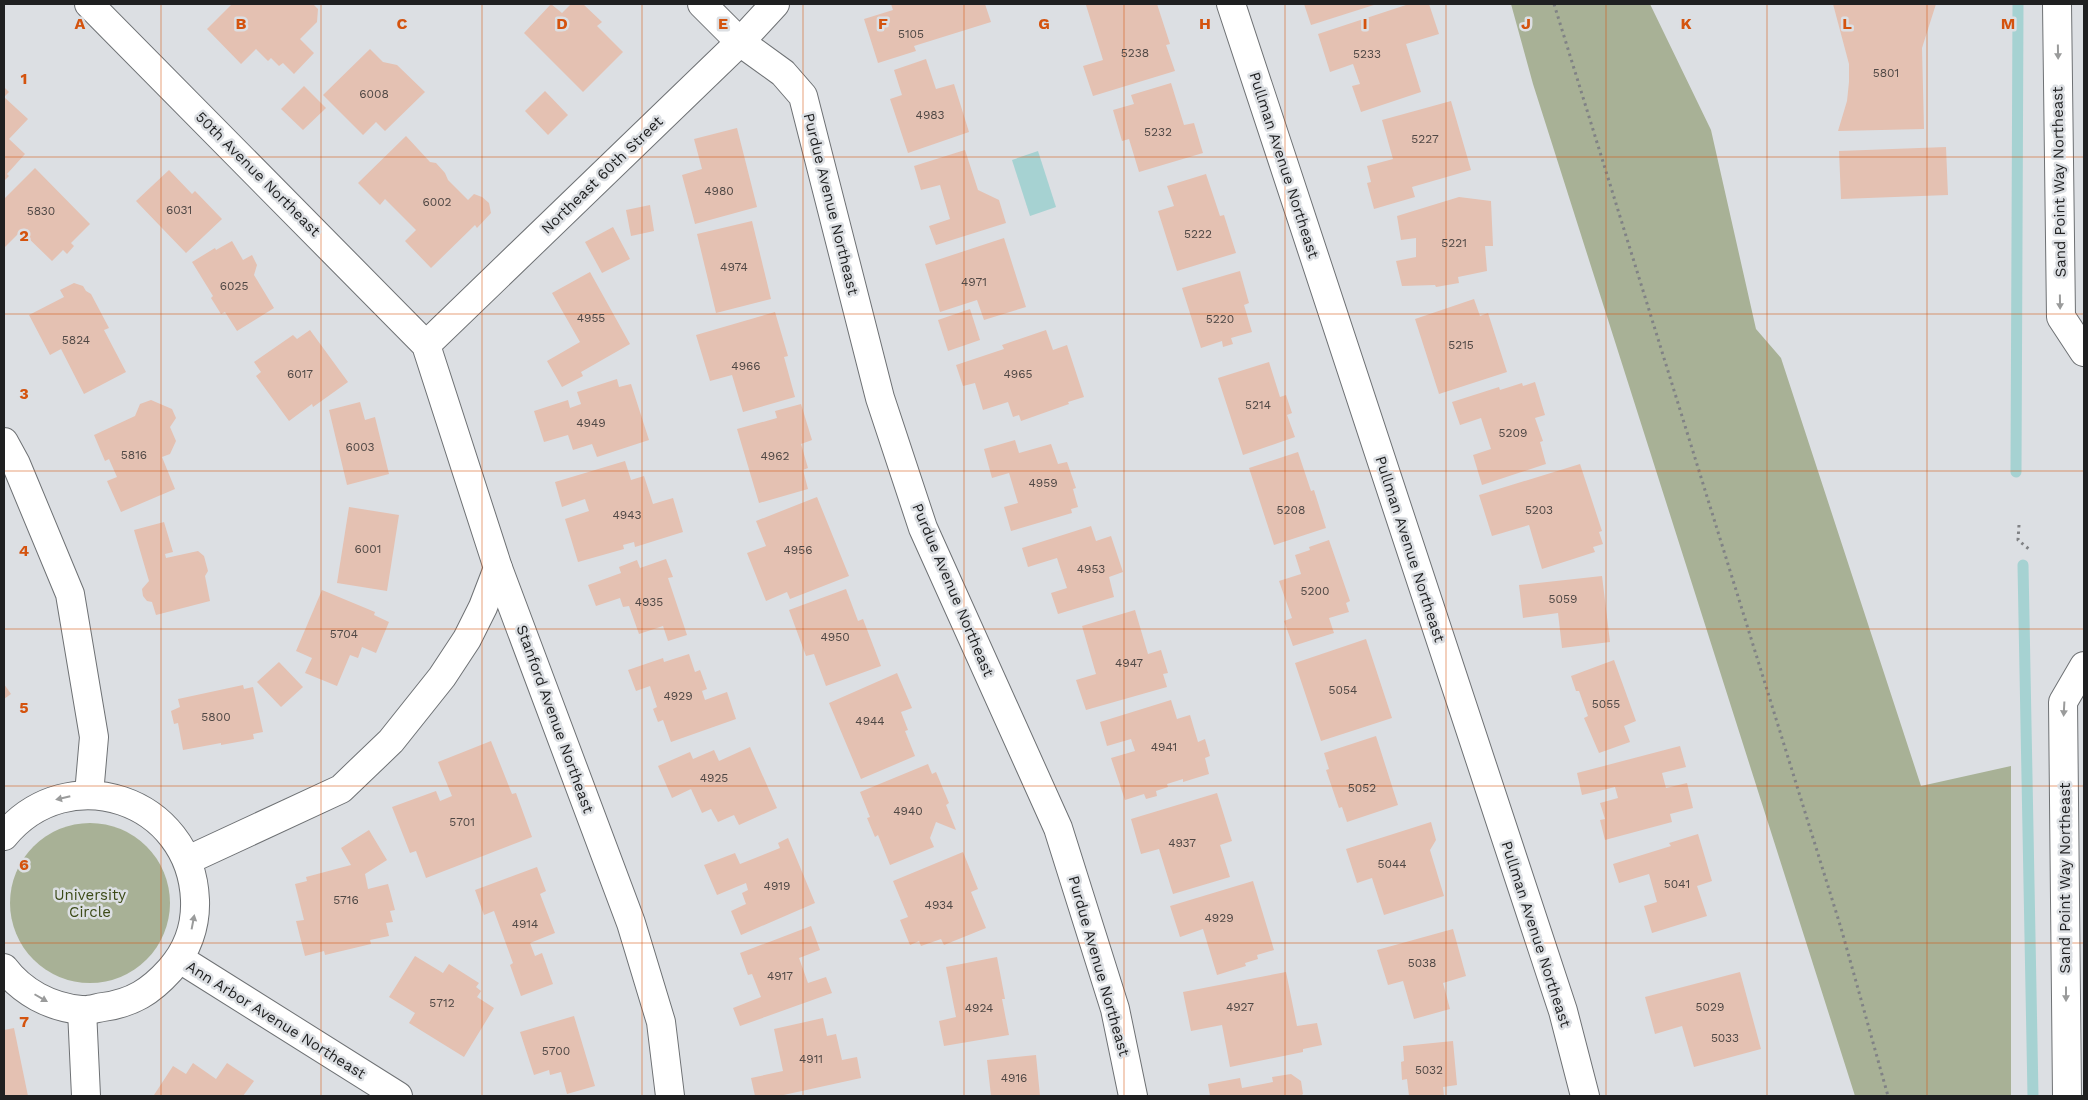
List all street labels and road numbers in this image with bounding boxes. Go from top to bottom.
street label: Pullman Avenue Northeast [1245,70,1323,261]
street label: Sand Point Way Northeast [2048,86,2070,278]
street label: 50th Avenue Northeast [192,108,325,241]
street label: Purdue Avenue Northeast [800,111,862,297]
street label: Northeast 60th Street [538,112,667,238]
street label: Pullman Avenue Northeast [1371,454,1449,645]
street label: Purdue Avenue Northeast [908,501,998,680]
street label: Stanford Avenue Northeast [513,623,598,816]
street label: Sand Point Way Northeast [2056,782,2074,973]
street label: Pullman Avenue Northeast [1497,839,1575,1030]
street label: Purdue Avenue Northeast [1065,874,1134,1059]
street label: Ann Arbor Avenue Northeast [183,957,370,1083]

